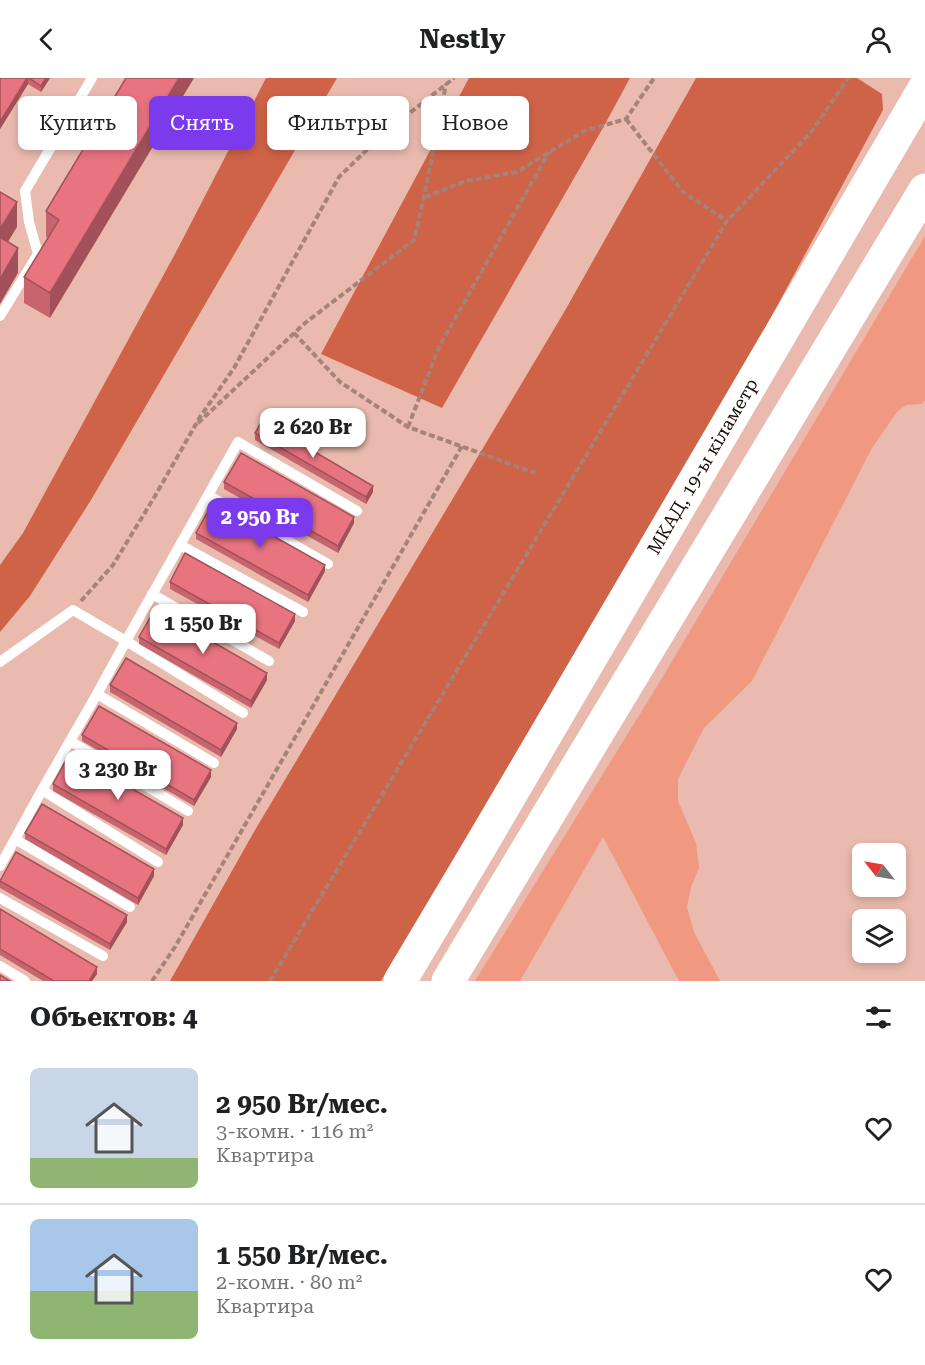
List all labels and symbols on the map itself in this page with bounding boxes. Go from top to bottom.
street label: МКАД, 19-ы кіламетр [643,375,762,558]
pin: 2 620 Br [251,408,375,459]
pin: 2 950 Br [198,498,322,549]
pin: 1 550 Br [141,604,265,655]
pin: 3 230 Br [56,750,180,801]
north arrow [852,843,906,897]

